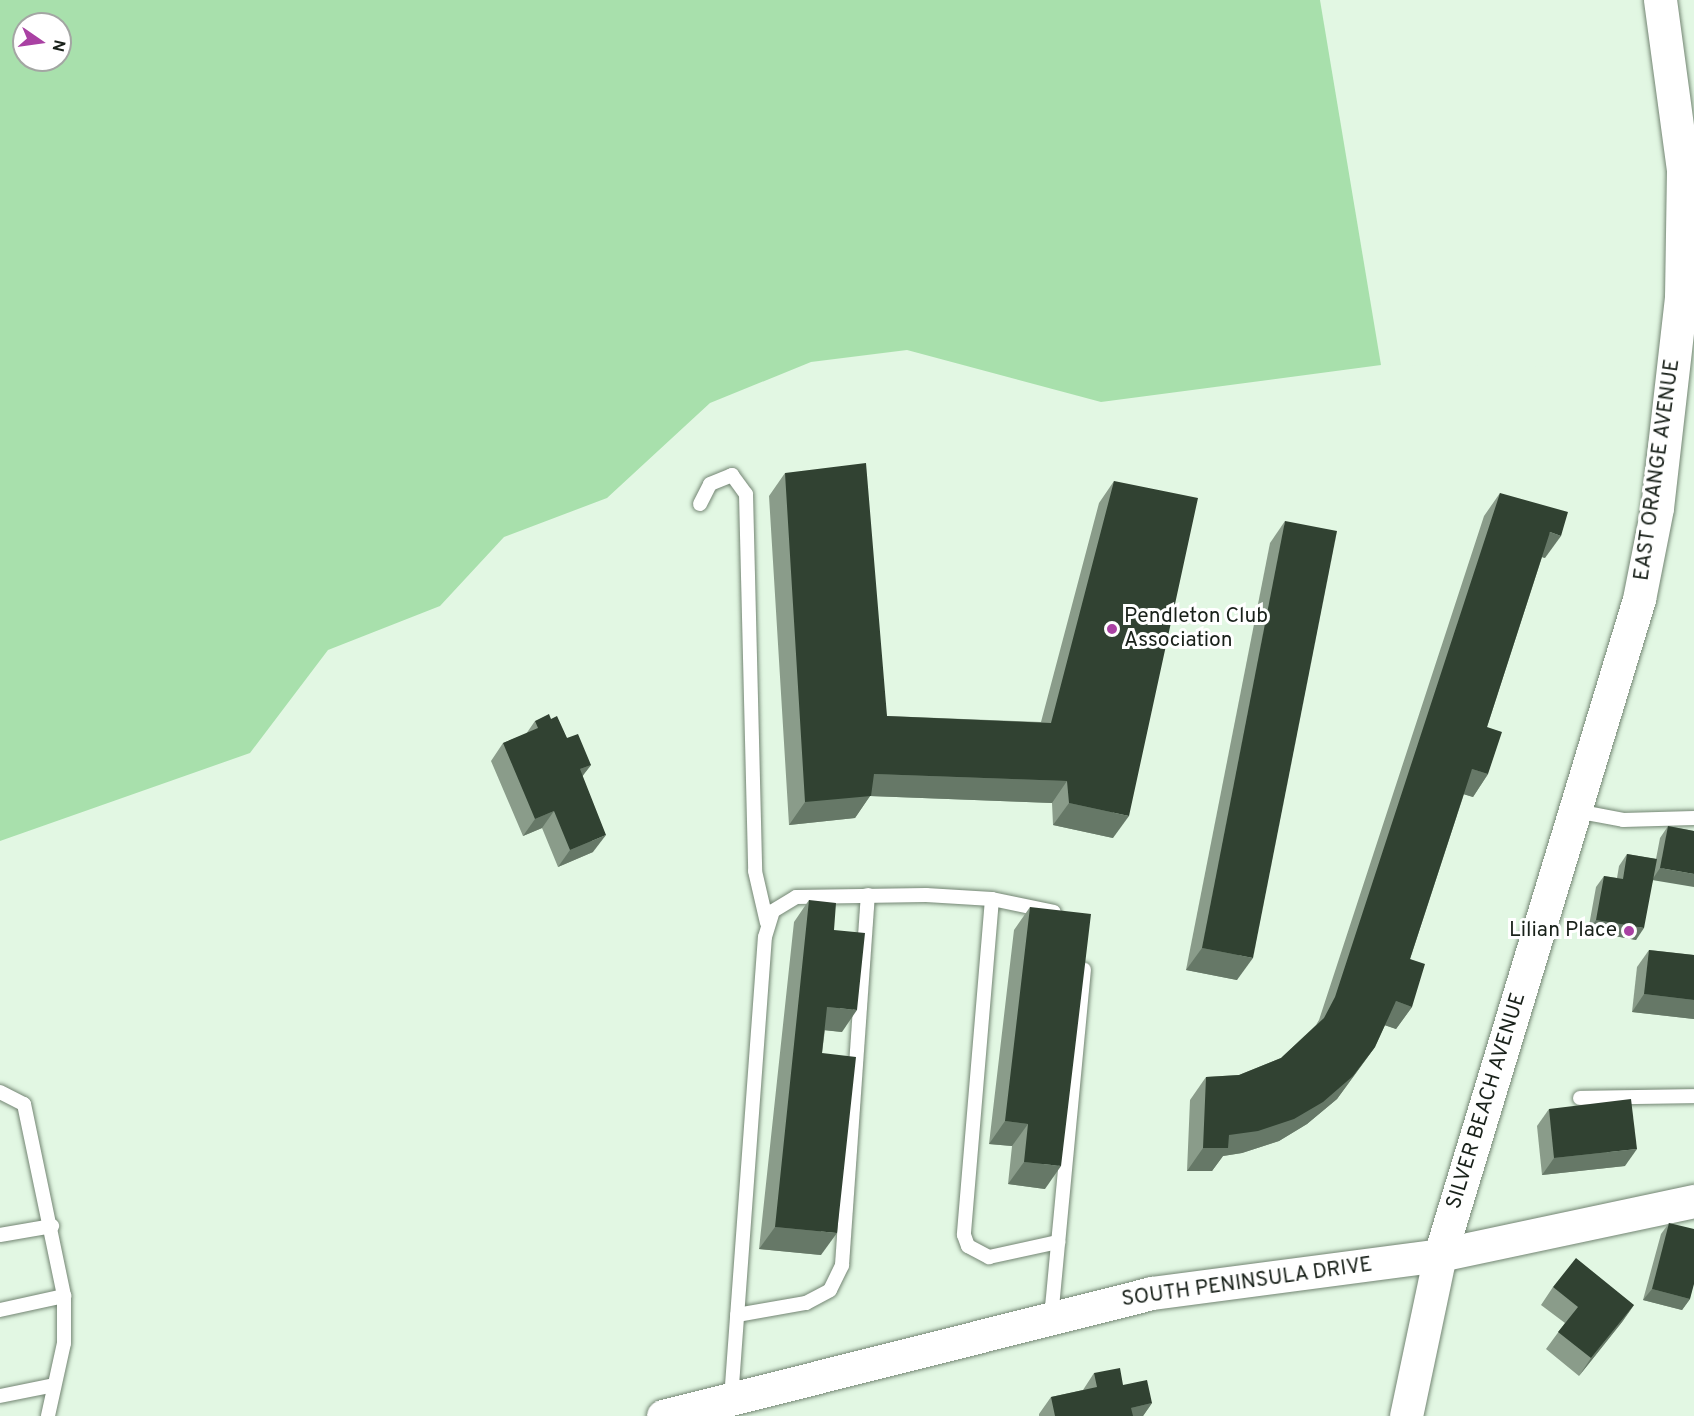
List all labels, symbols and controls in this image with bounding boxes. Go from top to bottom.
north arrow [12,12,72,72]
text: N [47,38,69,53]
street label: EAST ORANGE AVENUE [1630,357,1686,583]
place label: Pendleton Club Association [1124,604,1268,654]
marker: Pendleton Club Association [1105,622,1119,636]
place label: Lilian Place [1509,918,1617,944]
marker: Lilian Place [1622,924,1636,938]
street label: SILVER BEACH AVENUE [1442,989,1532,1213]
street label: SOUTH PENINSULA DRIVE [1120,1253,1374,1313]

